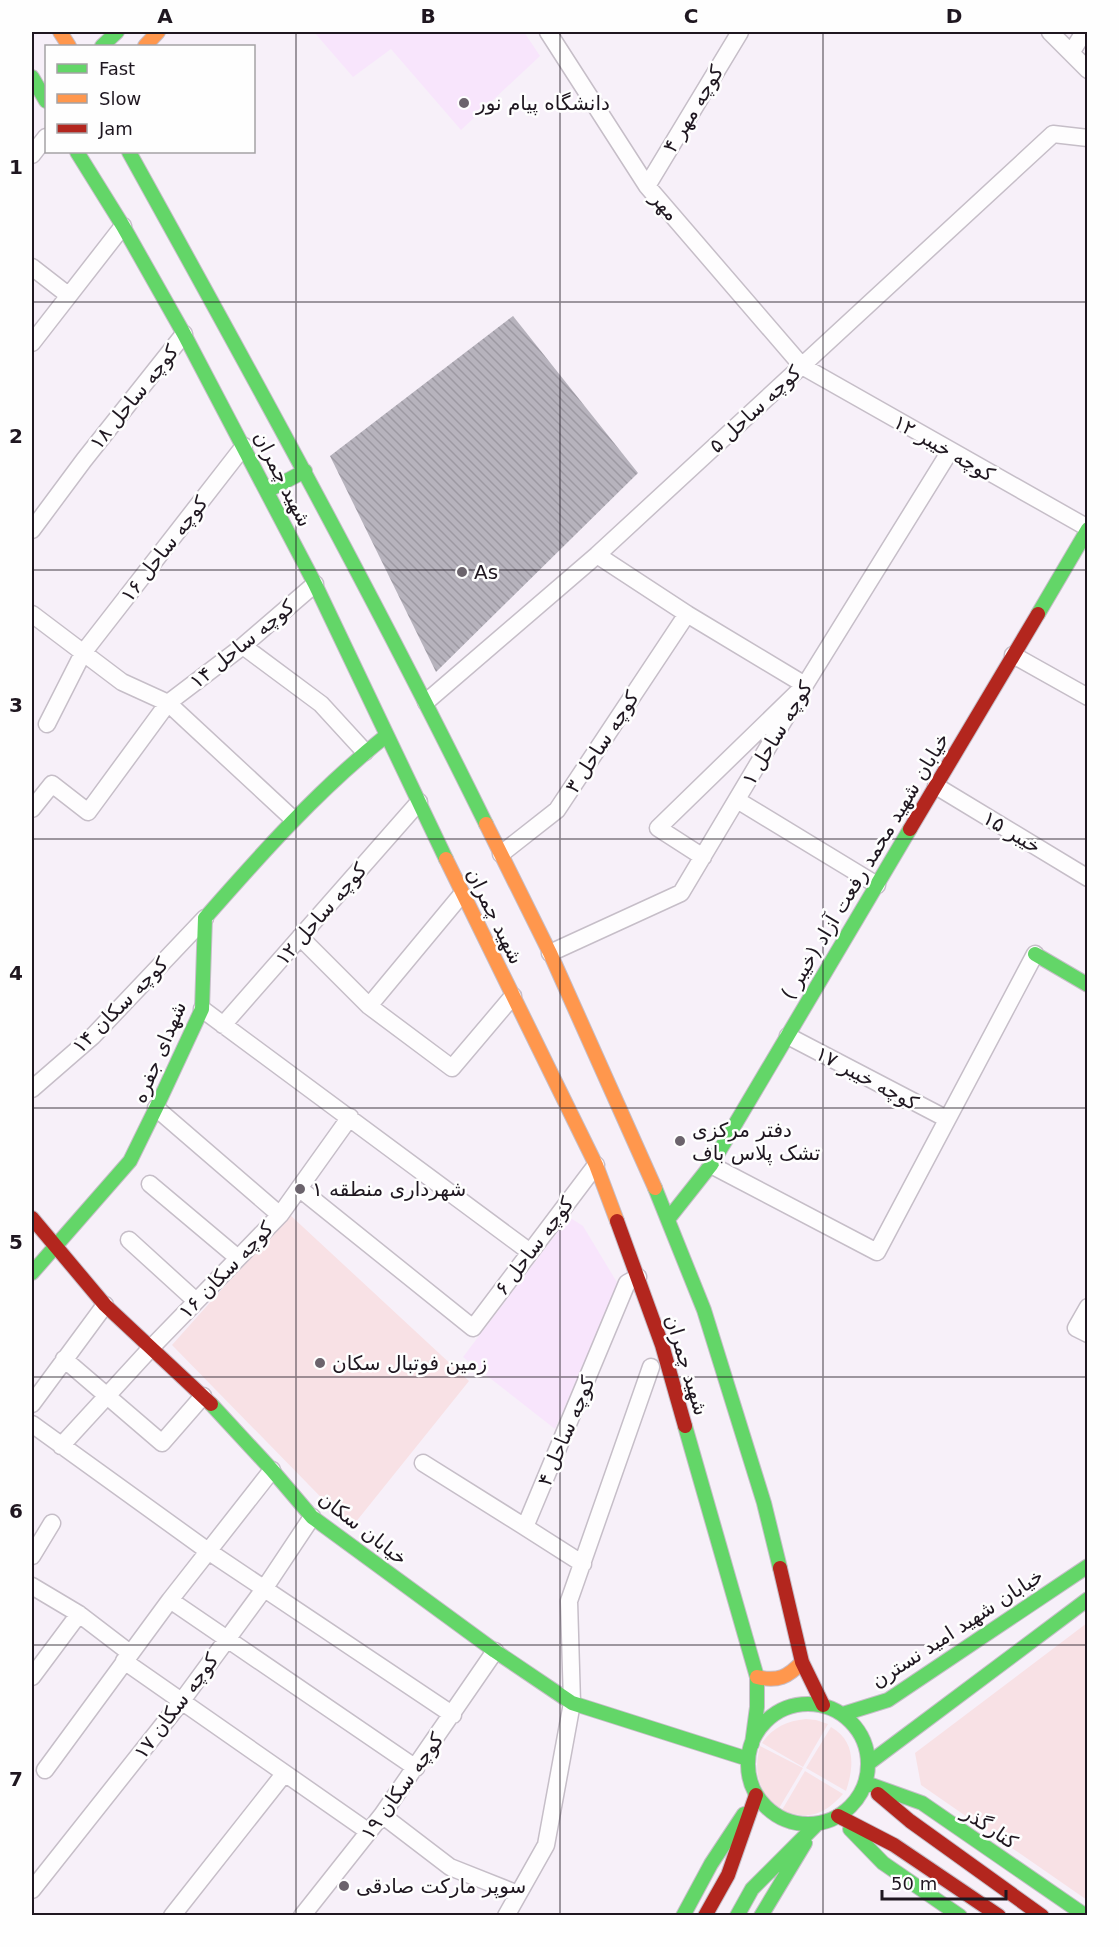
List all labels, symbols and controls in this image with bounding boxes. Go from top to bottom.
text: A [157,4,173,28]
text: B [420,4,436,28]
text: C [684,4,698,28]
text: D [946,4,962,28]
legend [45,45,255,153]
text: Fast [99,58,135,79]
street label: کوچه مهر ۴ [658,61,729,157]
text: Slow [99,88,141,109]
place label: دانشگاه پیام نور [475,91,610,116]
marker: دانشگاه پیام نور [457,96,471,110]
text: Jam [98,118,133,139]
text: 1 [9,155,23,179]
street label: مهر [645,186,684,226]
street label: کوچه ساحل ۱۸ [85,340,184,454]
street label: کوچه ساحل ۵ [704,360,806,458]
street label: کوچه خیبر ۱۲ [889,409,999,487]
text: 2 [9,424,23,448]
street label: شهید چمران [249,427,317,531]
street label: کوچه ساحل ۱۶ [115,491,213,607]
place label: As [474,560,498,584]
marker: As [455,565,469,579]
street label: کوچه ساحل ۱۴ [185,594,299,693]
street label: کوچه ساحل ۱ [737,676,818,789]
street label: کوچه ساحل ۳ [560,686,644,797]
text: 3 [9,693,23,717]
street label: ( خیبر) خیابان شهید محمد رفعت آزاد [775,728,954,1004]
street label: خیبر ۱۵ [979,805,1045,859]
street label: کوچه ساحل ۱۲ [270,858,372,970]
street label: شهید چمران [461,864,529,968]
street label: کوچه سکان ۱۴ [67,952,173,1058]
text: 4 [9,961,23,985]
street label: شهدای جفره [127,998,191,1106]
street label: کوچه خیبر ۱۷ [812,1041,923,1115]
place label: دفتر مرکزی تشک پلاس باف [692,1118,820,1166]
marker: دفتر مرکزی تشک پلاس باف [673,1134,687,1148]
place label: شهرداری منطقه ١ [312,1177,466,1201]
marker: شهرداری منطقه ١ [293,1182,307,1196]
street label: کوچه ساحل ۶ [489,1192,579,1300]
street label: کوچه سکان ۱۶ [174,1216,279,1324]
text: 5 [9,1230,23,1254]
street label: شهید چمران [660,1312,714,1418]
place label: زمین فوتبال سکان [332,1351,487,1375]
marker: زمین فوتبال سکان [313,1356,327,1370]
street label: کوچه ساحل ۴ [532,1372,600,1489]
street label: خیابان سکان [314,1486,412,1570]
text: 6 [9,1499,23,1523]
street label: خیابان شهید امید نسترن [866,1563,1048,1693]
street label: کوچه سکان ۱۷ [129,1648,224,1763]
street label: کوچه سکان ۱۹ [355,1728,449,1844]
text: 7 [9,1767,23,1791]
street label: کنارگذر [957,1799,1022,1854]
scale bar [882,1863,1006,1901]
text: 50 m [891,1873,937,1894]
place label: سوپر مارکت صادقی [356,1874,526,1899]
marker: سوپر مارکت صادقی [337,1879,351,1893]

